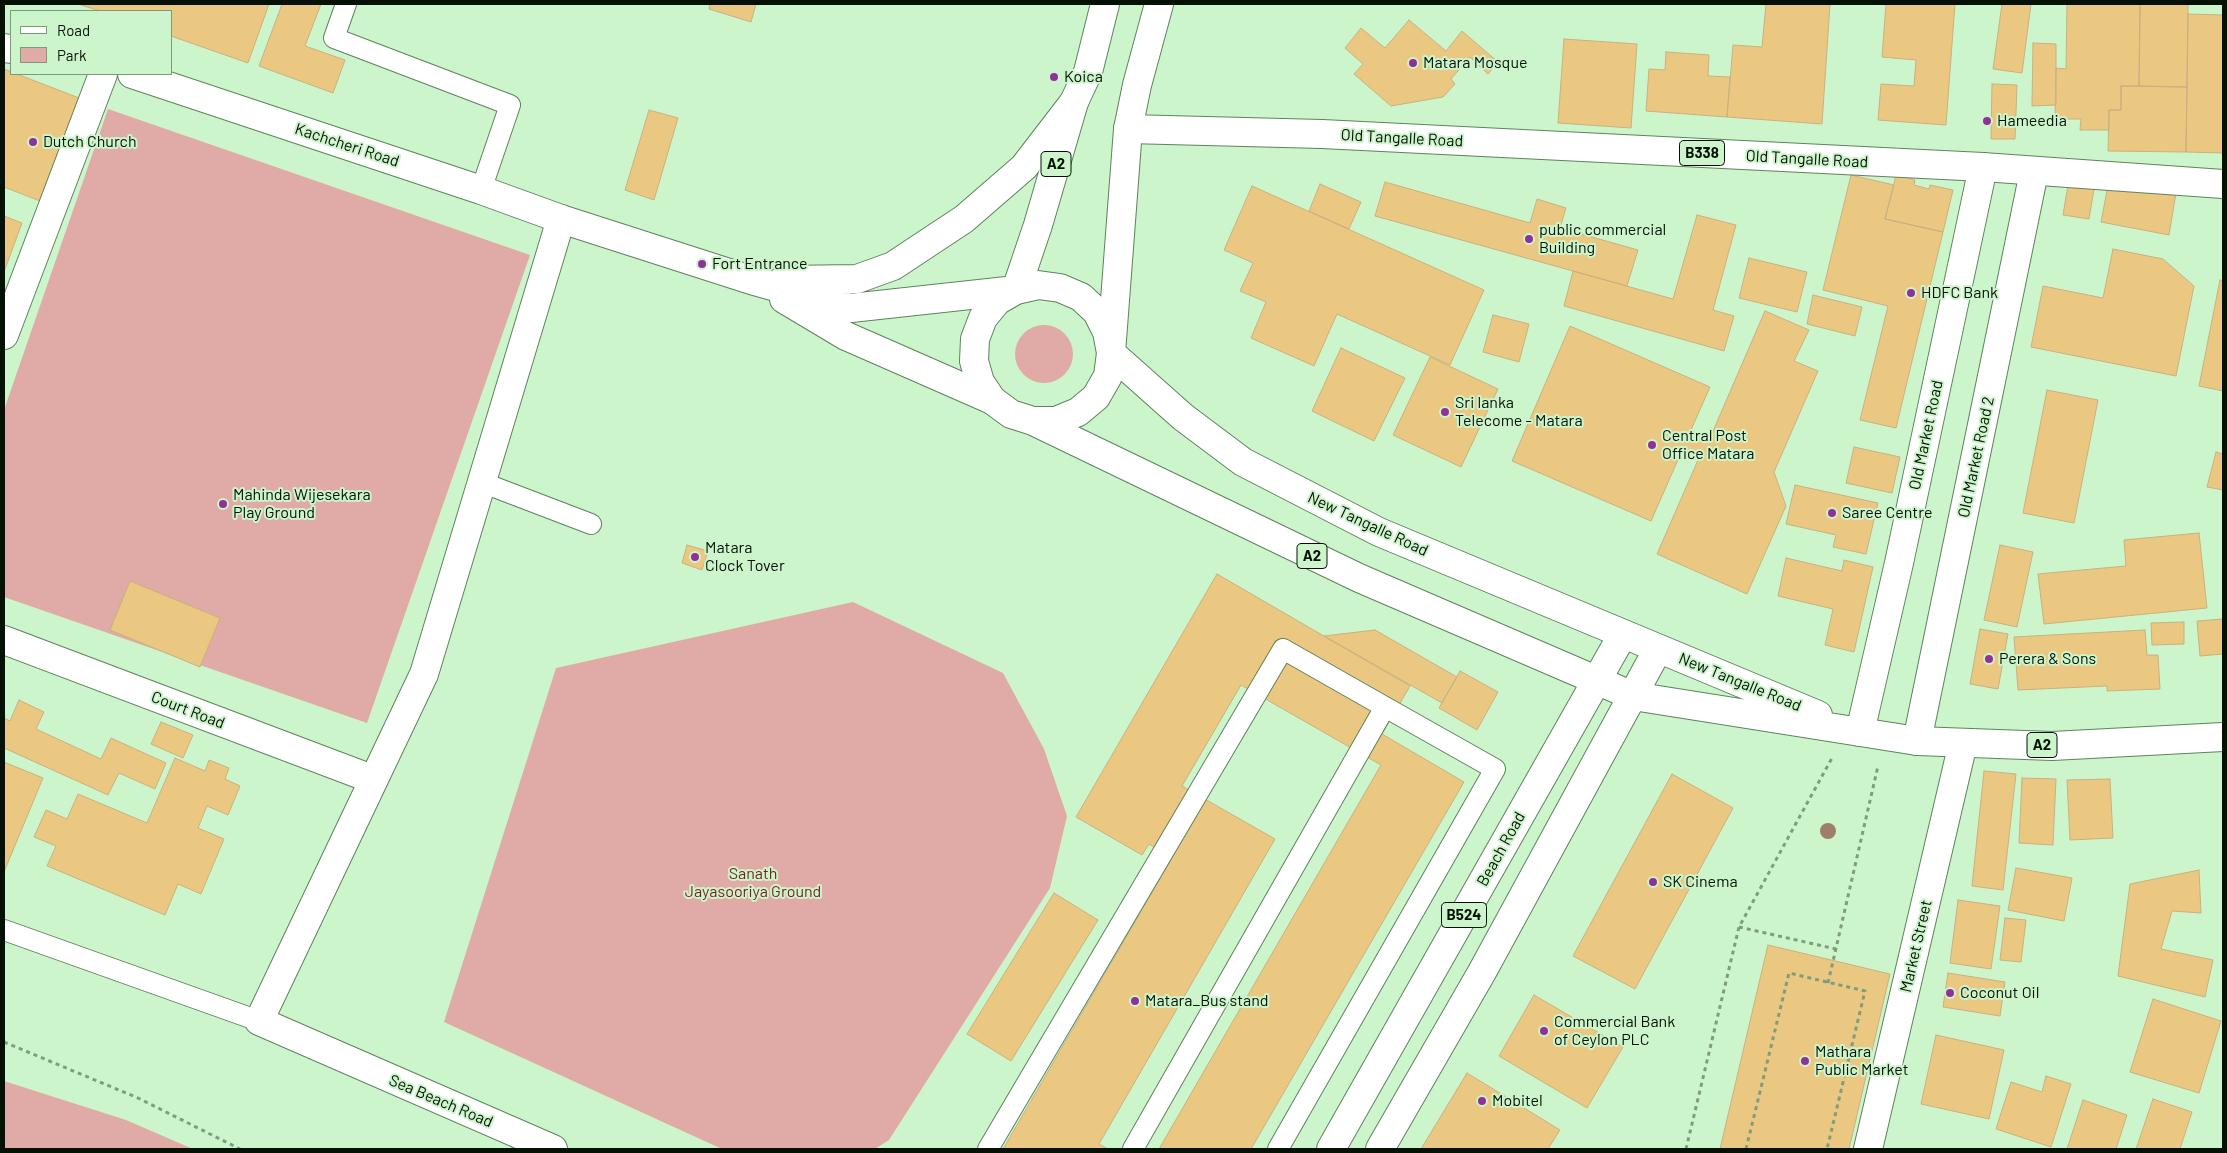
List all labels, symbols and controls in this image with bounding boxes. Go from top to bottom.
legend [10,10,172,75]
text: Road [57,21,90,39]
text: Park [57,46,86,64]
place label: Matara Mosque [1423,53,1528,73]
marker: Matara Mosque [1407,57,1419,69]
place label: Koica [1064,67,1103,87]
marker: Koica [1048,71,1060,83]
place label: Hameedia [1997,111,2067,131]
marker: Hameedia [1981,115,1993,127]
street label: Kachcheri Road [292,119,402,171]
street label: Old Tangalle Road [1340,125,1464,151]
place label: Dutch Church [43,132,137,152]
marker: Dutch Church [27,136,39,148]
road number: B338 [1680,140,1724,166]
street label: Old Tangalle Road [1745,146,1869,172]
road number: A2 [1041,152,1071,176]
place label: public commercial Building [1539,220,1666,258]
marker: public commercial Building [1523,233,1535,245]
place label: Fort Entrance [712,254,808,274]
marker: Fort Entrance [696,258,708,270]
place label: HDFC Bank [1921,283,1998,303]
marker: HDFC Bank [1905,287,1917,299]
street label: Old Market Road [1905,378,1947,492]
place label: Sri lanka Telecome - Matara [1455,393,1583,431]
street label: Old Market Road 2 [1954,395,1998,519]
marker: Sri lanka Telecome - Matara [1439,406,1451,418]
place label: Central Post Office Matara [1662,426,1754,464]
marker: Central Post Office Matara [1646,439,1658,451]
place label: Mahinda Wijesekara Play Ground [233,485,371,523]
street label: New Tangalle Road [1305,488,1431,560]
marker: Mahinda Wijesekara Play Ground [217,498,229,510]
place label: Saree Centre [1842,503,1932,523]
marker: Saree Centre [1826,507,1838,519]
place label: Matara Clock Tover [705,538,785,576]
road number: A2 [1297,544,1327,568]
marker: Matara Clock Tover [689,551,701,563]
street label: New Tangalle Road [1676,649,1804,715]
place label: Perera & Sons [1999,649,2096,669]
marker: Perera & Sons [1983,653,1995,665]
street label: Court Road [148,687,228,733]
road number: A2 [2027,732,2057,758]
street label: Beach Road [1473,808,1529,890]
park label: Sanath Jayasooriya Ground [685,864,821,902]
place label: SK Cinema [1663,872,1738,892]
marker: SK Cinema [1647,876,1659,888]
street label: Market Street [1896,898,1936,994]
road number: B524 [1442,902,1486,928]
place label: Coconut Oil [1960,983,2039,1003]
marker: Coconut Oil [1944,987,1956,999]
place label: Matara_Bus stand [1145,991,1268,1011]
marker: Matara_Bus stand [1129,995,1141,1007]
place label: Commercial Bank of Ceylon PLC [1554,1012,1675,1050]
marker: Commercial Bank of Ceylon PLC [1538,1025,1550,1037]
place label: Mathara Public Market [1815,1042,1908,1080]
marker: Mathara Public Market [1799,1055,1811,1067]
street label: Sea Beach Road [386,1070,496,1132]
place label: Mobitel [1492,1091,1543,1111]
marker: Mobitel [1476,1095,1488,1107]

